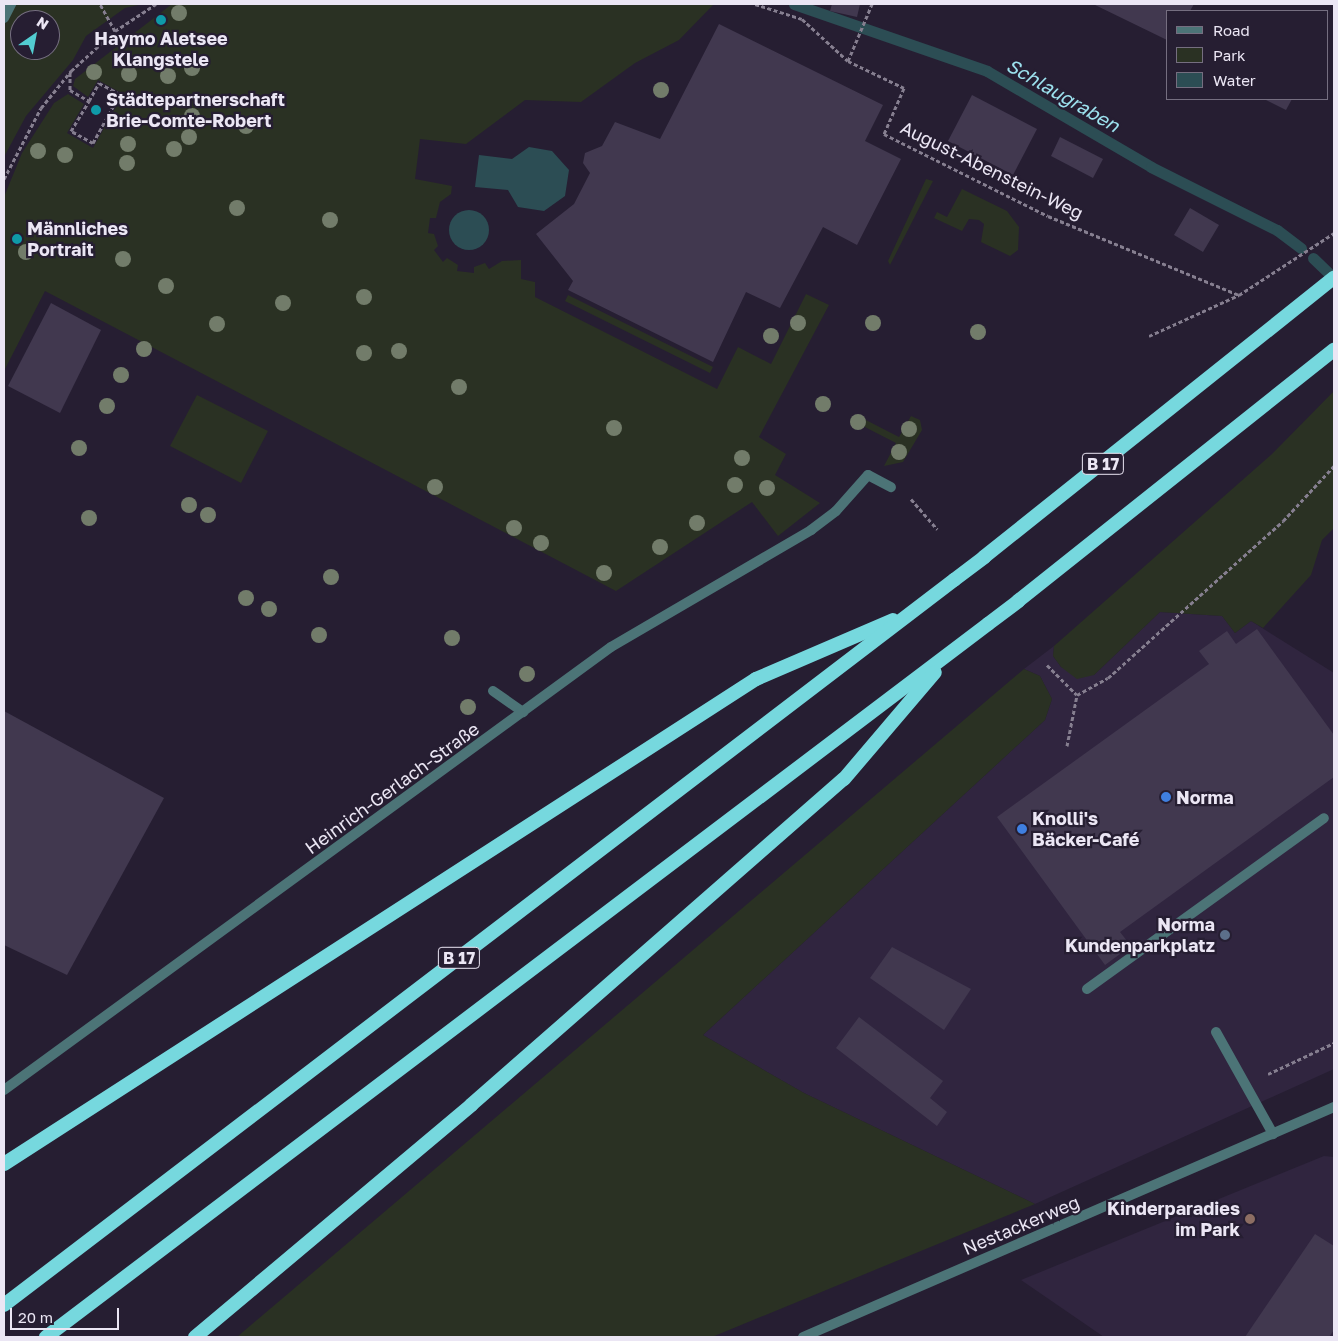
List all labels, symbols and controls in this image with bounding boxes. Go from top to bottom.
north arrow [10,10,60,60]
legend [1166,10,1328,100]
text: N [34,13,52,33]
marker: Haymo Aletsee Klangstele [155,14,167,26]
text: Road [1213,21,1250,39]
place label: Haymo Aletsee Klangstele [94,28,228,70]
text: Park [1213,46,1245,64]
water label: Schlaugraben [1003,53,1123,137]
text: Water [1213,71,1256,89]
place label: Städtepartnerschaft Brie-Comte-Robert [106,89,285,132]
marker: Städtepartnerschaft Brie-Comte-Robert [90,104,102,116]
street label: August-Abenstein-Weg [897,116,1087,224]
place label: Männliches Portrait [27,218,128,260]
marker: Männliches Portrait [11,233,23,245]
road number: B 17 [1082,450,1124,478]
street label: Heinrich-Gerlach-Straße [301,718,483,858]
place label: Norma [1176,786,1234,808]
marker: Norma [1160,791,1172,803]
place label: Knolli's Bäcker-Café [1032,808,1139,851]
marker: Knolli's Bäcker-Café [1016,823,1028,835]
place label: Norma Kundenparkplatz [1065,914,1215,956]
marker: Norma Kundenparkplatz [1219,929,1231,941]
road number: B 17 [438,944,480,971]
street label: Nestackerweg [960,1191,1082,1259]
place label: Kinderparadies im Park [1107,1198,1240,1240]
marker: Kinderparadies im Park [1244,1213,1256,1225]
scale bar [12,1298,121,1330]
text: 20 m [18,1308,53,1326]

